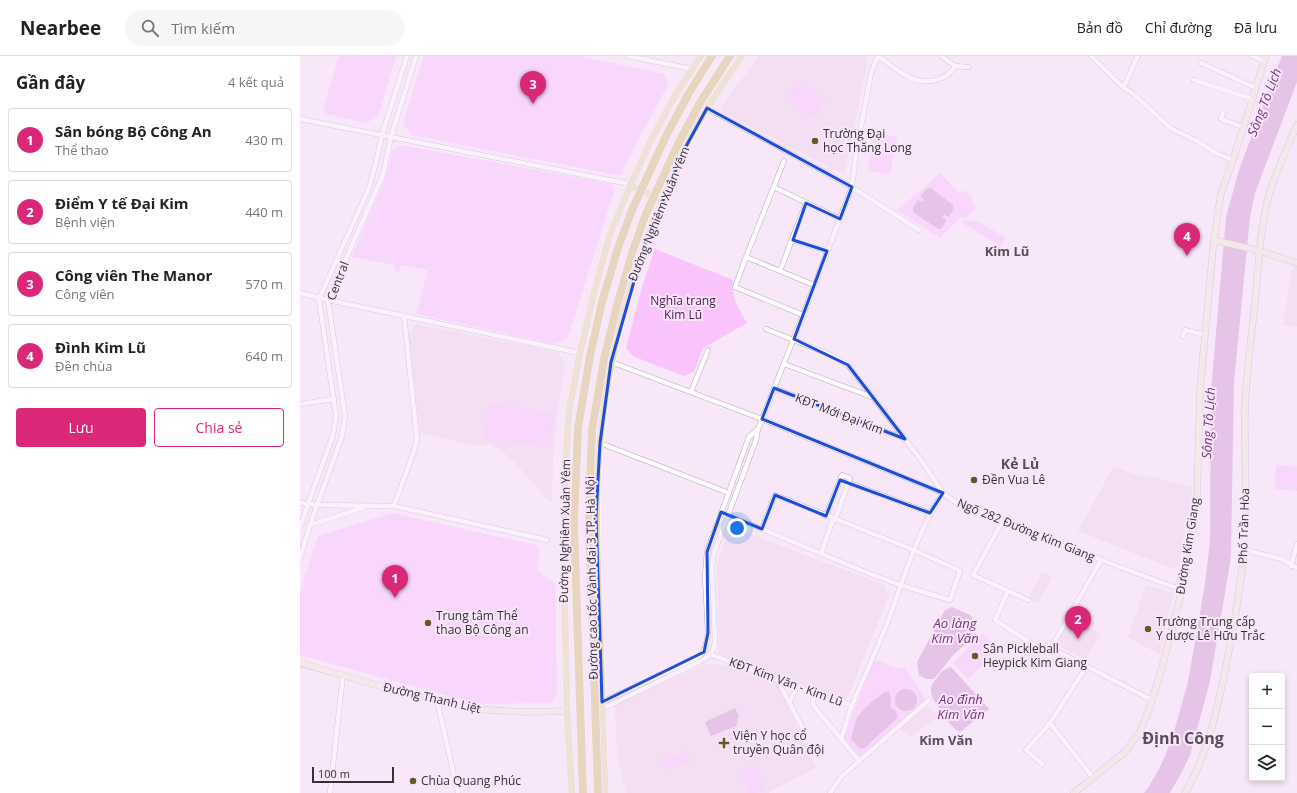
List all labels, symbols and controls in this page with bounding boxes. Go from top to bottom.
search box [125,10,405,46]
text: Nearbee [20,15,101,41]
icon: search [139,17,161,39]
text: Tìm kiếm [171,18,235,38]
text: Bản đồ [1077,18,1123,37]
text: Chỉ đường [1145,18,1212,37]
text: Đã lưu [1234,18,1277,37]
water label: Sông Tô Lịch [1243,65,1285,139]
text: Gần đây [16,71,85,94]
pin: 3 [520,71,546,104]
text: 4 kết quả [228,73,284,91]
text: Sân bóng Bộ Công An [55,121,212,141]
place label: Trường Đại học Thăng Long [823,125,912,156]
text: 1 [26,131,34,149]
text: 430 m [245,131,283,149]
marker: Trường Đại học Thăng Long [810,136,820,146]
text: Thể thao [55,141,108,159]
street label: Đường Nghiêm Xuân Yêm [624,144,693,284]
text: Điểm Y tế Đại Kim [55,193,189,213]
text: 2 [26,203,34,221]
text: 440 m [245,203,283,221]
text: Bệnh viện [55,213,115,231]
pin: 4 [1174,223,1200,256]
district label: Kim Lũ [985,242,1029,260]
street label: Central [322,259,353,303]
text: Công viên The Manor [55,265,212,285]
text: 3 [26,275,34,293]
text: 570 m [245,275,283,293]
text: Công viên [55,285,114,303]
park label: Nghĩa trang Kim Lũ [650,292,716,323]
text: Đình Kim Lũ [55,337,146,357]
text: 4 [26,347,34,365]
text: 640 m [245,347,283,365]
text: Đền chùa [55,357,112,375]
water label: Sông Tô Lịch [1197,387,1219,459]
street label: KĐT Mới Đại Kim [793,389,886,438]
button: Lưu [16,408,146,447]
button: Chia sẻ [154,408,284,447]
district label: Kẻ Lủ [1001,454,1039,473]
street label: Đường Nghiêm Xuân Yêm [555,459,574,603]
place label: Đền Vua Lê [982,471,1045,488]
marker: Đền Vua Lê [969,475,979,485]
street label: Đường cao tốc Vành đai 3 TP. Hà Nội [581,476,602,680]
street label: Phố Trần Hòa [1234,488,1253,564]
street label: Ngõ 282 Đường Kim Giang [955,494,1098,565]
street label: Đường Kim Giang [1171,496,1204,596]
your location [727,518,747,538]
pin: 1 [382,565,408,598]
pin: 2 [1065,606,1091,639]
place label: Trung tâm Thể thao Bộ Công an [436,607,529,638]
place label: Trường Trung cấp Y dược Lê Hữu Trắc [1156,613,1265,644]
water label: Ao làng Kim Văn [931,614,979,647]
marker: Trung tâm Thể thao Bộ Công an [423,618,433,628]
marker: Trường Trung cấp Y dược Lê Hữu Trắc [1143,624,1153,634]
place label: Sân Pickleball Heypick Kim Giang [983,640,1088,671]
marker: Sân Pickleball Heypick Kim Giang [970,651,980,661]
street label: KĐT Kim Văn - Kim Lũ [727,653,845,710]
map controls [1249,673,1285,781]
button: + [1249,673,1285,709]
street label: Đường Thanh Liệt [382,678,483,717]
water label: Ao đình Kim Văn [937,690,985,723]
button: − [1249,709,1285,745]
place label: Viện Y học cổ truyền Quân đội [733,727,824,758]
district label: Định Công [1142,727,1224,749]
district label: Kim Văn [919,731,973,749]
marker: Viện Y học cổ truyền Quân đội [718,737,730,749]
button: layers [1249,745,1285,781]
scale bar [312,765,394,784]
text: 100 m [318,766,350,781]
place label: Chùa Quang Phúc [421,772,521,789]
marker: Chùa Quang Phúc [408,776,418,786]

